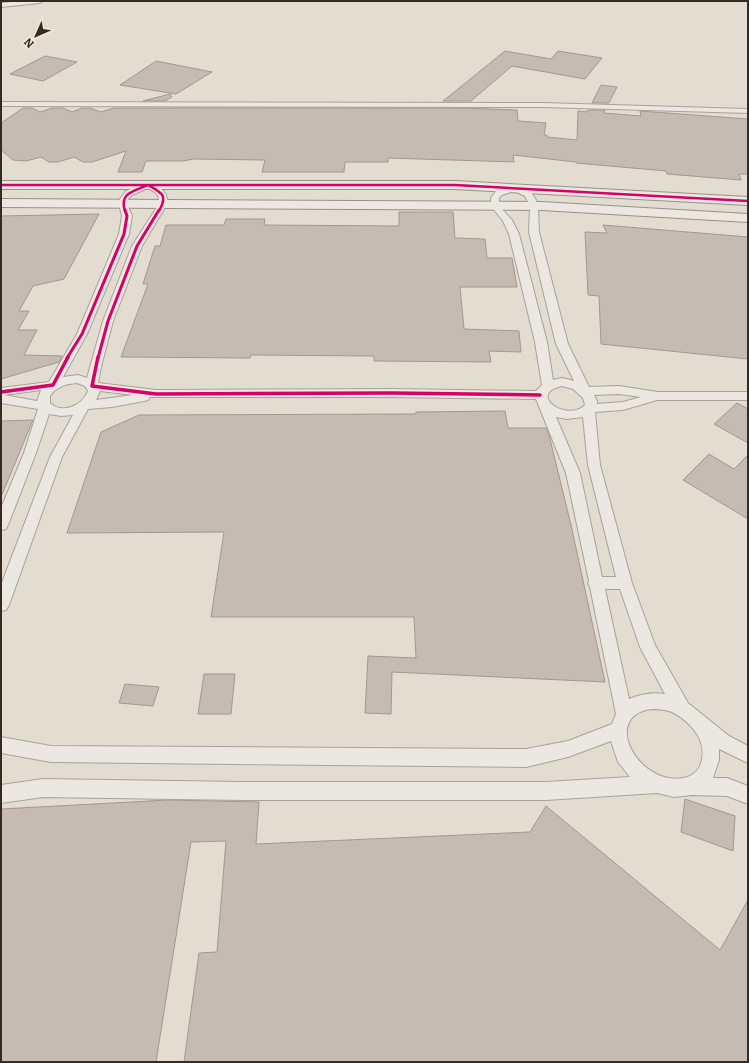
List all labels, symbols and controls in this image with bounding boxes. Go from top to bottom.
north arrow [16,16,56,56]
text: N [21,35,37,50]

